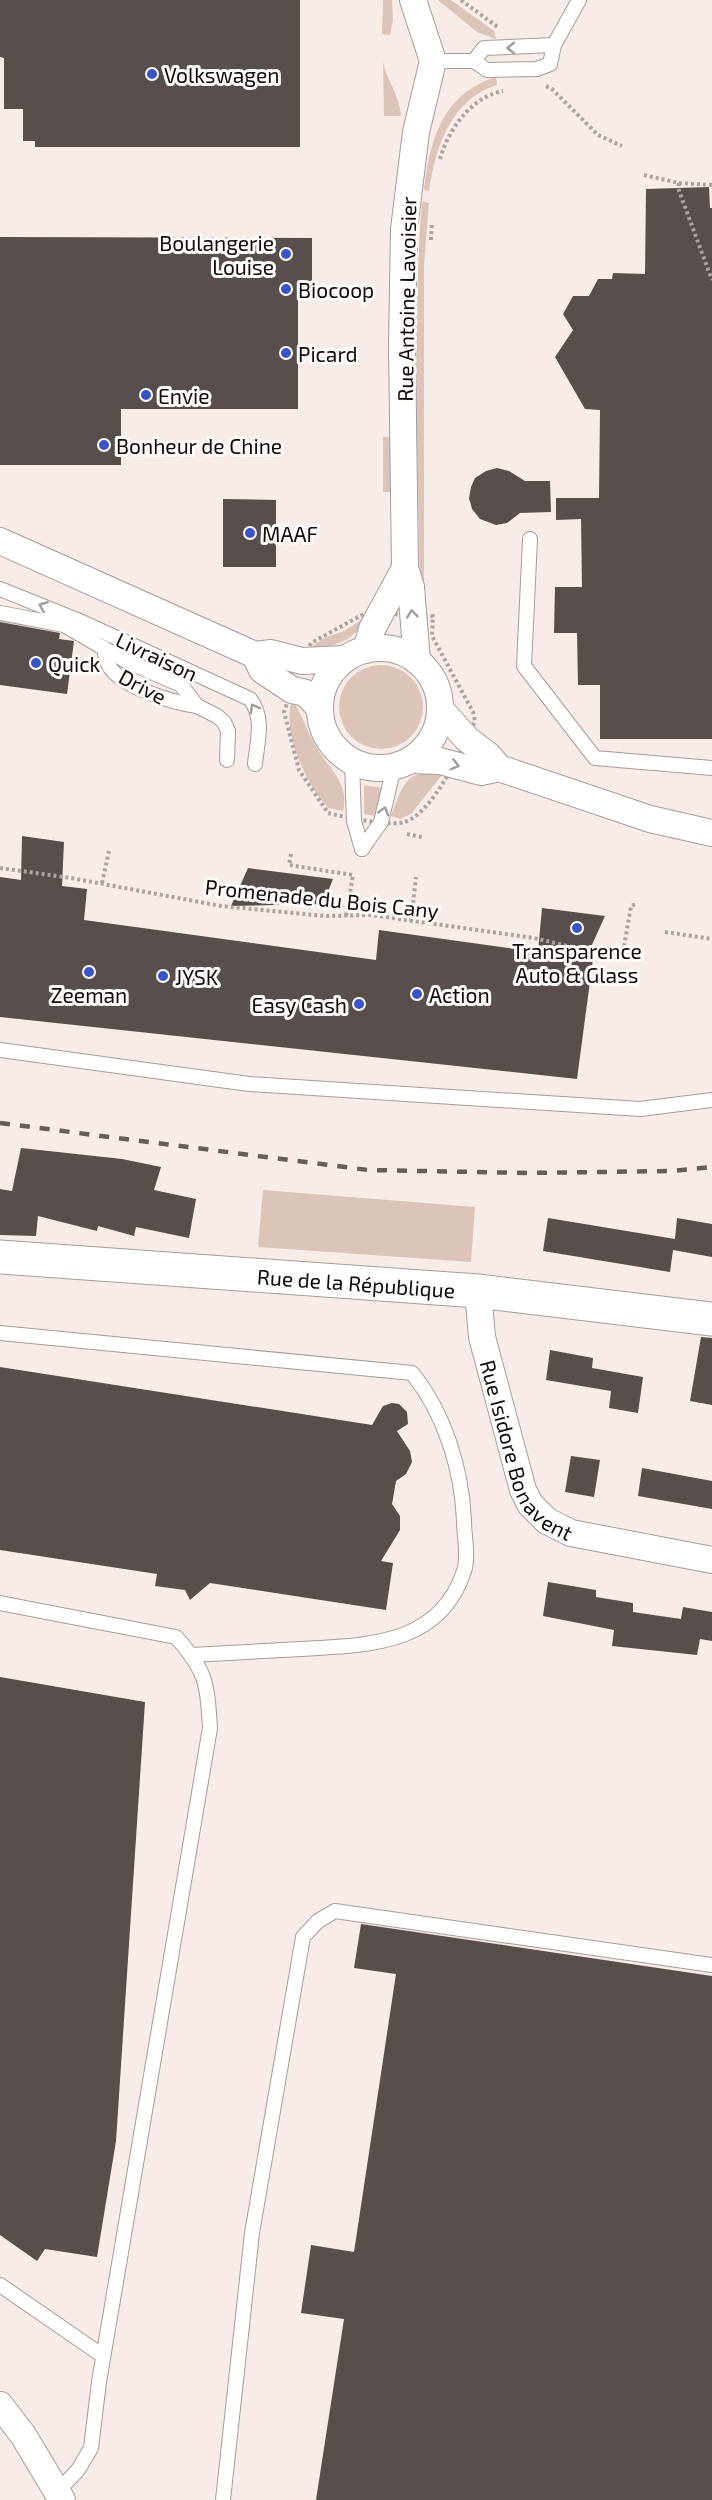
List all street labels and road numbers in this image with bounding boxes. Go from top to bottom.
street label: Rue Antoine Lavoisier [392,196,420,402]
street label: Livraison [112,626,202,686]
street label: Drive [115,663,171,709]
street label: Promenade du Bois Cany [204,873,440,923]
street label: Rue de la République [256,1263,456,1302]
street label: Rue Isidore Bonavent [476,1357,577,1545]

